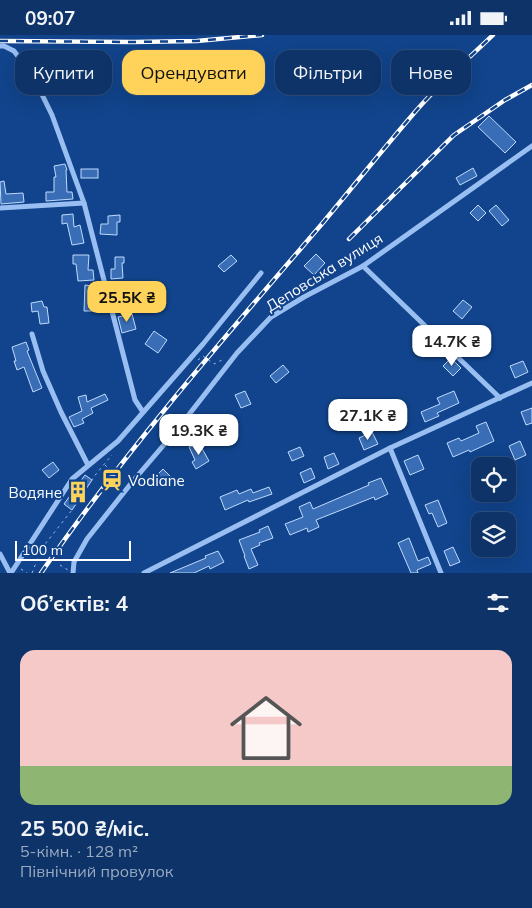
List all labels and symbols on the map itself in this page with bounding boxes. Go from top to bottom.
street label: Деповська вулиця [262,228,386,316]
pin: 25.5K ₴ [81,281,173,323]
pin: 14.7K ₴ [406,325,498,367]
pin: 27.1K ₴ [322,399,414,441]
pin: 19.3K ₴ [153,413,245,456]
station icon: Vodiane [99,467,125,493]
place label: Vodiane [128,471,185,490]
building icon: Водяне [65,479,91,505]
place label: Водяне [8,483,62,502]
scale bar [15,538,131,561]

